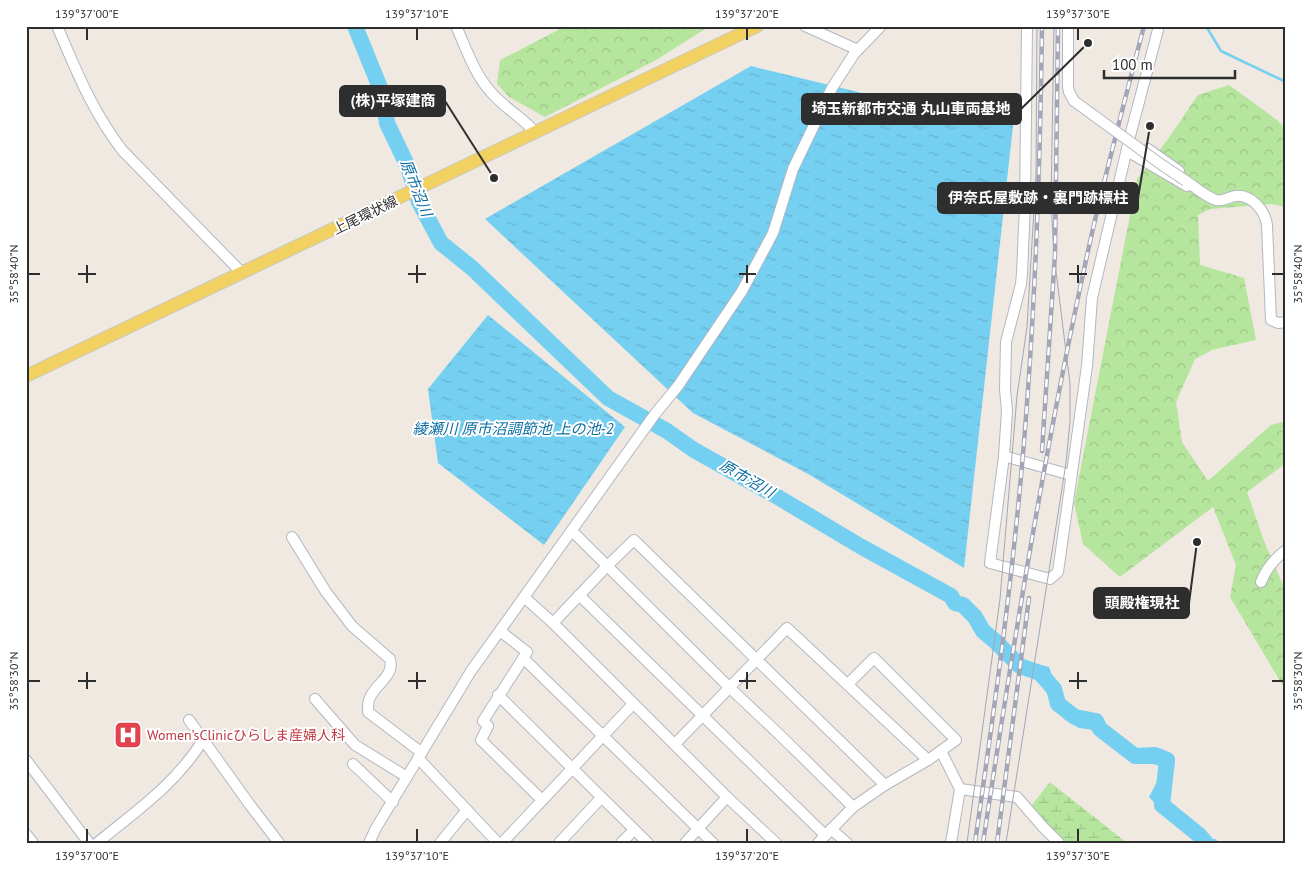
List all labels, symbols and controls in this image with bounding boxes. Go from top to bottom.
text: 139°37'00"E [55,6,119,21]
text: 139°37'10"E [385,6,449,21]
text: 139°37'20"E [715,6,779,21]
text: 139°37'30"E [1046,6,1110,21]
scale bar [1104,48,1236,80]
text: 100 m [1112,55,1153,74]
callout: (株)平塚建商 [340,86,445,116]
text: (株)平塚建商 [351,91,435,110]
callout: 埼玉新都市交通 丸山車両基地 [802,94,1021,124]
text: 埼玉新都市交通 丸山車両基地 [812,99,1010,118]
water label: 原市沼川 [396,156,437,221]
callout: 伊奈氏屋敷跡・裏門跡標柱 [938,183,1138,213]
text: 伊奈氏屋敷跡・裏門跡標柱 [948,188,1128,207]
street label: 上尾環状線 [330,192,400,238]
text: 35°58'40"N [6,244,21,304]
text: 35°58'40"N [1290,244,1305,304]
water label: 綾瀬川 原市沼調節池 上の池-2 [413,419,614,438]
water label: 原市沼川 [717,455,780,503]
callout: 頭殿権現社 [1094,588,1189,618]
text: 頭殿権現社 [1104,593,1180,612]
text: 35°58'30"N [6,651,21,711]
text: 35°58'30"N [1290,651,1305,711]
hospital icon: Women’sClinicひらしま産婦人科 [113,720,143,750]
place label: Women’sClinicひらしま産婦人科 [147,726,345,744]
text: 139°37'00"E [55,848,119,863]
text: 139°37'10"E [385,848,449,863]
text: 139°37'20"E [715,848,779,863]
text: 139°37'30"E [1046,848,1110,863]

